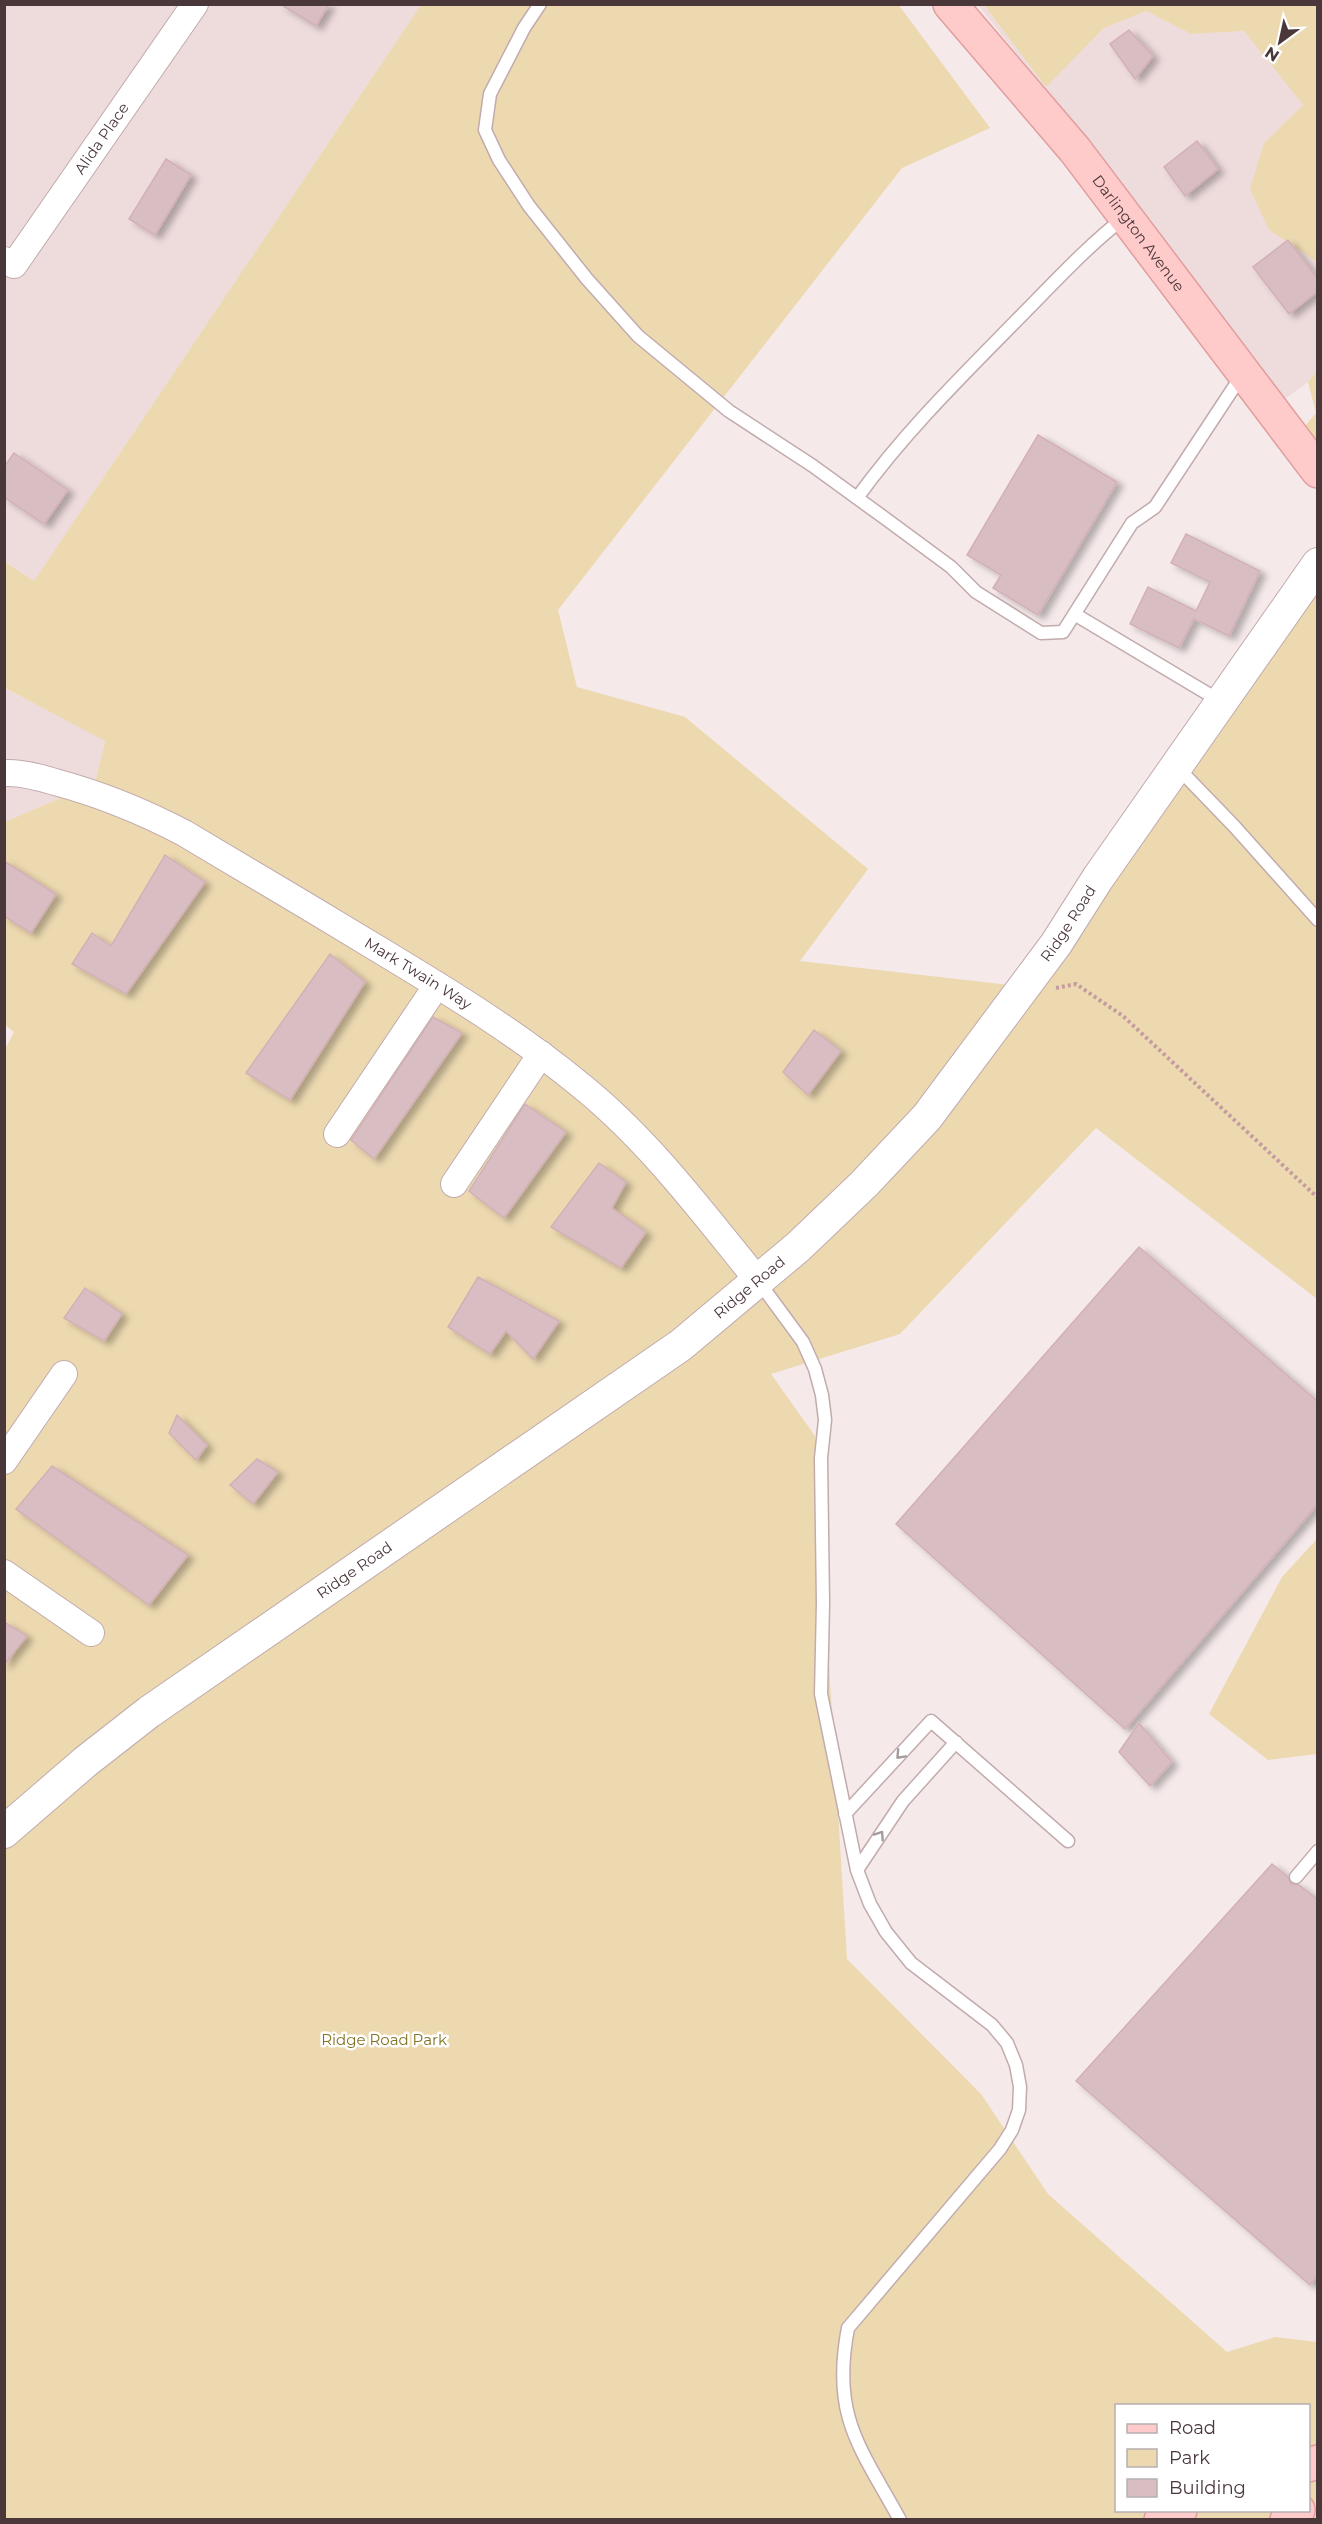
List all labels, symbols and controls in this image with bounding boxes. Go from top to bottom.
north arrow [1250,12,1310,72]
text: N [1262,43,1283,66]
street label: Alida Place [70,99,133,178]
street label: Darlington Avenue [1088,171,1189,295]
street label: Ridge Road [1036,882,1100,965]
street label: Mark Twain Way [361,933,476,1014]
street label: Ridge Road [710,1252,789,1323]
street label: Ridge Road [313,1537,396,1602]
one-way arrow [896,1748,907,1758]
one-way arrow [872,1831,883,1842]
park label: Ridge Road Park [321,2030,447,2049]
legend [1115,2404,1310,2512]
text: Road [1169,2417,1216,2439]
text: Park [1169,2447,1210,2469]
text: Building [1169,2477,1246,2499]

